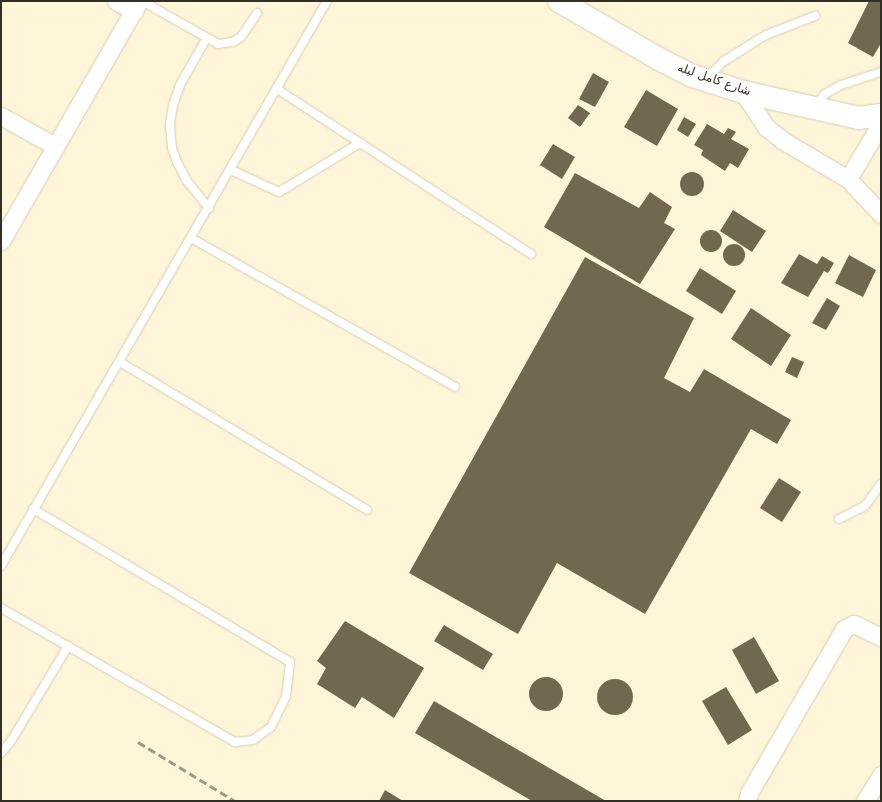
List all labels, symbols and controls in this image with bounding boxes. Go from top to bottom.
street label: شارع كامل ليله [675,61,753,99]

